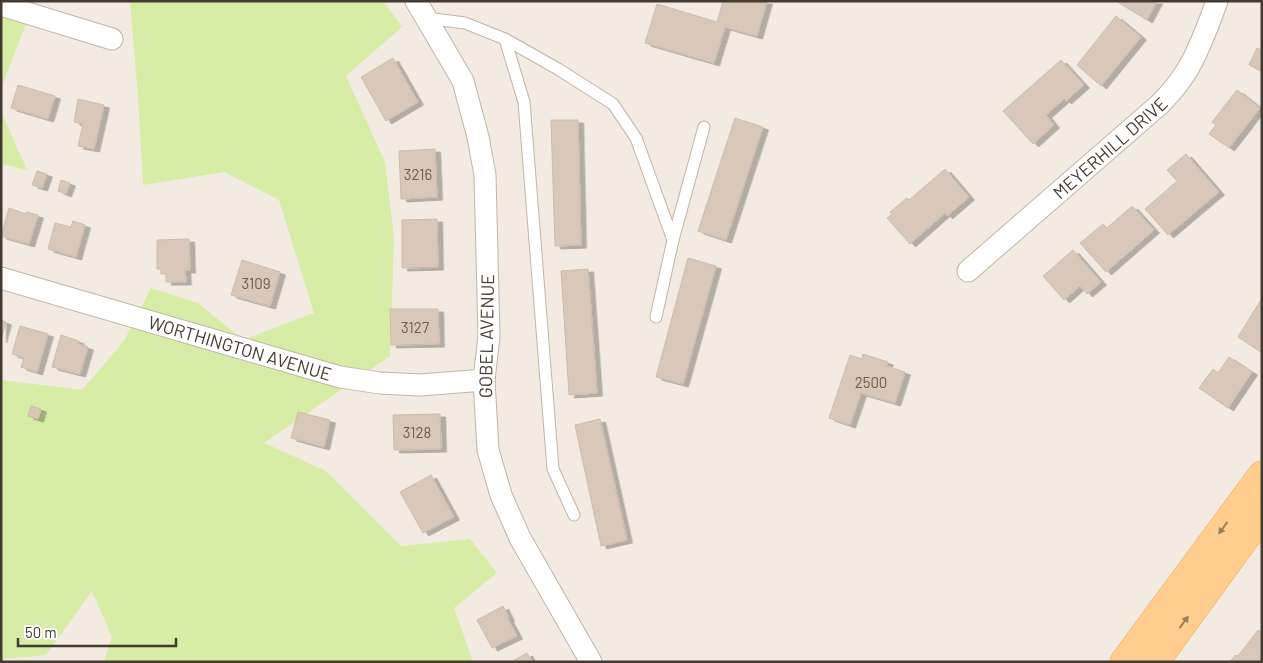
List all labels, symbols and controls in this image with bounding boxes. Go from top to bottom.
street label: MEYERHILL DRIVE [1048,92,1172,203]
house number: 3216 [404,165,432,183]
house number: 3109 [241,274,271,292]
street label: GOBEL AVENUE [474,274,498,398]
street label: WORTHINGTON AVENUE [146,311,334,385]
house number: 3127 [401,318,429,336]
house number: 2500 [855,373,887,391]
house number: 3128 [403,423,431,441]
one-way arrow [1218,521,1228,535]
one-way arrow [1179,615,1189,629]
scale bar [18,616,175,648]
text: 50 m [25,623,57,641]

